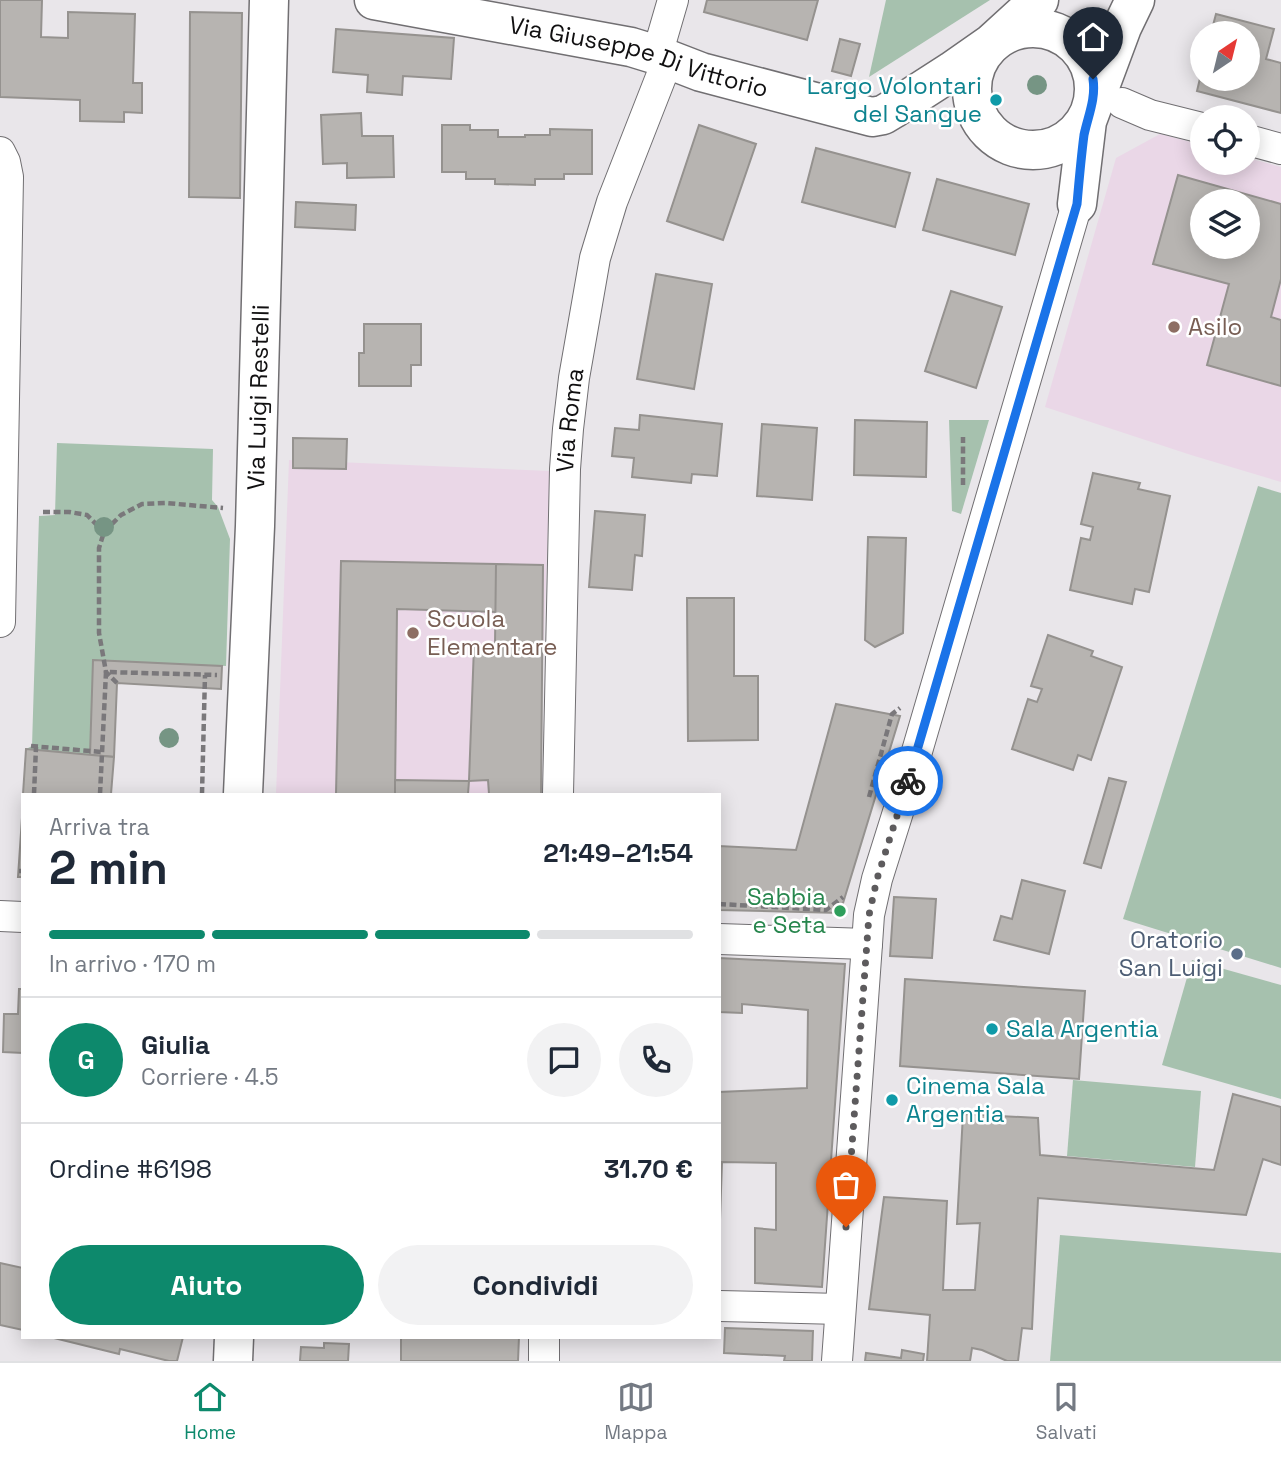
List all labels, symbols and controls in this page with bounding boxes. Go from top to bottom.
pin [1063,7,1123,79]
street label: Via Giuseppe Di Vittorio [506,9,772,104]
icon: home [1074,18,1112,56]
north arrow [1190,21,1260,91]
map controls [1190,21,1260,259]
place label: Largo Volontari del Sangue [807,70,982,129]
marker: Largo Volontari del Sangue [988,92,1004,108]
button: locate [1190,105,1260,175]
button: layers [1190,189,1260,259]
street label: Via Luigi Restelli [240,304,276,491]
place label: Asilo [1188,311,1242,342]
marker: Asilo [1166,319,1182,335]
street label: Via Roma [549,365,591,474]
place label: Scuola Elementare [427,603,557,662]
marker: Scuola Elementare [405,625,421,641]
courier [873,746,943,816]
icon: bike [889,762,927,800]
text: Arriva tra [49,812,150,842]
text: 21:49–21:54 [543,836,693,870]
text: 2 min [49,839,168,897]
place label: Sabbia e Seta [747,881,826,940]
marker: Sabbia e Seta [832,903,848,919]
place label: Oratorio San Luigi [1119,924,1223,983]
marker: Oratorio San Luigi [1229,946,1245,962]
text: In arrivo · 170 m [49,949,216,979]
place label: Sala Argentia [1006,1013,1159,1044]
marker: Sala Argentia [984,1021,1000,1037]
button: chat [527,1023,601,1097]
button: phone [619,1023,693,1097]
text: Giulia [141,1028,210,1062]
text: G [77,1043,95,1077]
text: Corriere · 4.5 [141,1062,279,1092]
place label: Cinema Sala Argentia [906,1070,1045,1129]
marker: Cinema Sala Argentia [884,1092,900,1108]
text: Ordine #6198 [49,1152,212,1186]
text: 31.70 € [604,1152,693,1186]
pin [816,1155,876,1227]
icon: bag [827,1166,865,1204]
button: Aiuto [49,1245,364,1325]
button: Condividi [378,1245,693,1325]
tab: Home [184,1378,236,1445]
tab: Mappa [605,1378,667,1445]
tab: Salvati [1036,1378,1097,1445]

